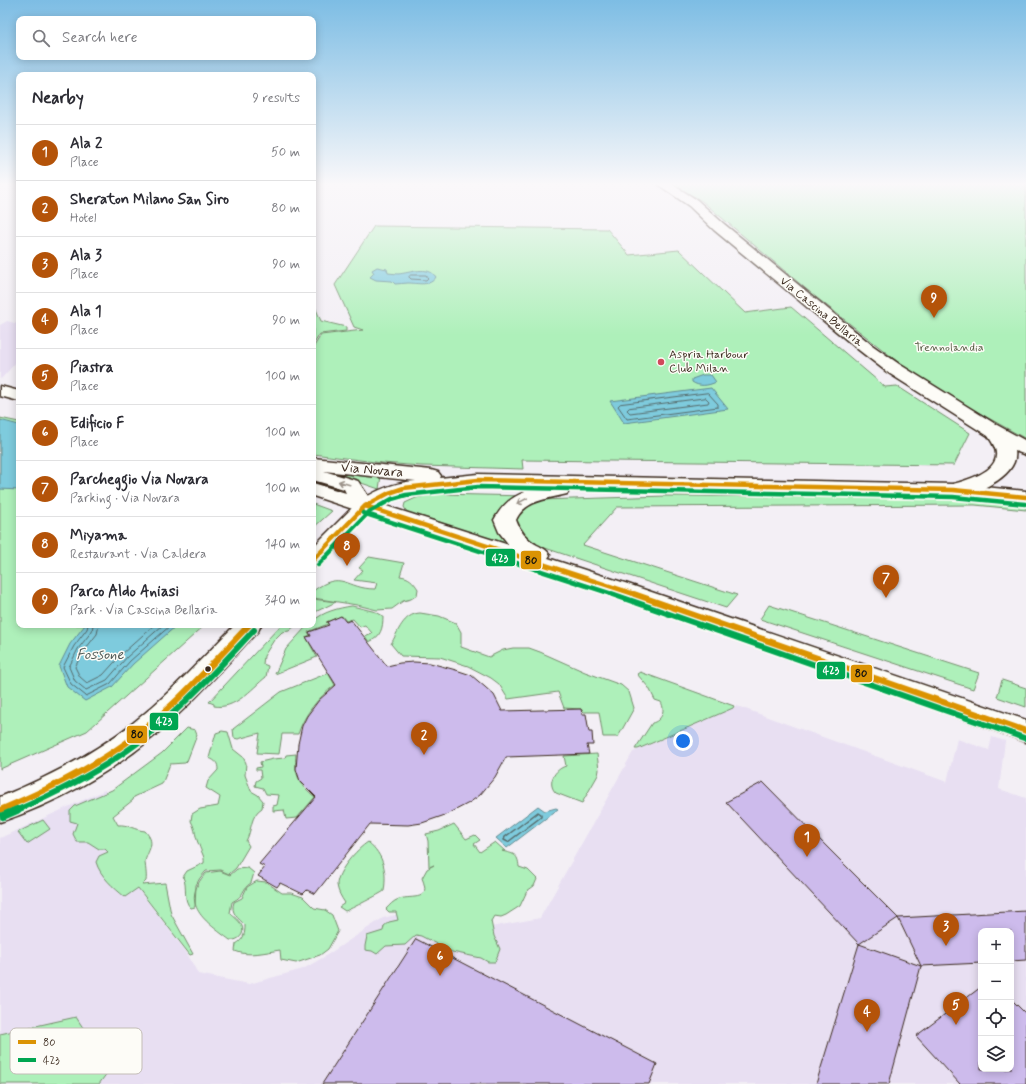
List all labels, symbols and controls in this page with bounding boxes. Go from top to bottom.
search box [16,16,316,60]
icon: search [30,27,52,49]
text: Search here [62,28,138,48]
text: Nearby [32,87,84,109]
text: 9 results [253,90,300,107]
text: Ala 2 [70,134,102,154]
text: 1 [42,144,48,161]
text: 50 m [271,144,300,161]
text: Place [70,154,99,171]
text: Sheraton Milano San Siro [70,190,229,210]
text: 2 [42,200,48,217]
text: 80 m [271,200,300,217]
text: Hotel [70,210,96,227]
text: Ala 3 [70,246,102,266]
text: 3 [42,256,48,273]
text: 90 m [272,256,300,273]
text: Place [70,266,99,283]
street label: Via Cascina Bellaria [776,273,867,351]
pin: 9 [921,285,947,318]
text: Ala 1 [70,302,102,322]
text: 4 [41,312,49,329]
text: 90 m [272,312,300,329]
text: Place [70,322,99,339]
park label: Trennolandia [914,340,984,356]
place label: Aspria Harbour Club Milan [669,347,749,377]
marker: Aspria Harbour Club Milan [656,357,666,367]
text: Piastra [70,358,114,378]
text: 5 [41,368,49,385]
text: 100 m [265,368,300,385]
text: Place [70,378,99,395]
text: Edificio F [70,414,124,434]
text: 6 [42,424,48,441]
text: 100 m [265,424,300,441]
text: Place [70,434,99,451]
street label: Via Novara [340,458,404,482]
text: Parcheggio Via Novara [70,470,209,490]
one-way arrow [338,479,351,486]
text: 7 [41,480,49,497]
text: 100 m [265,480,300,497]
text: Parking · Via Novara [70,490,180,507]
one-way arrow [516,498,528,505]
text: Miyama [70,526,127,546]
pin: 8 [334,533,360,566]
text: 8 [41,536,49,553]
text: 140 m [265,536,300,553]
text: Restaurant · Via Caldera [70,546,206,563]
line badge: 423 [485,548,516,567]
line badge: 80 [520,550,542,570]
text: 423 [492,552,509,566]
text: 80 [525,554,537,568]
pin: 7 [873,565,899,598]
text: Parco Aldo Aniasi [70,582,179,602]
text: 9 [42,592,48,609]
text: 340 m [265,592,300,609]
text: Park · Via Cascina Bellaria [70,602,217,619]
water label: Fossone [76,645,125,665]
line badge: 423 [816,661,846,680]
unlabelled marker [203,664,213,674]
text: 423 [823,664,840,678]
line badge: 80 [850,664,873,683]
text: 80 [855,667,867,681]
line badge: 423 [149,712,179,731]
text: 423 [156,715,173,729]
pin: 2 [411,722,437,755]
line badge: 80 [126,725,148,744]
text: 80 [131,728,143,742]
your location [673,731,693,751]
pin: 1 [794,824,820,857]
pin: 3 [933,913,959,946]
map controls [978,928,1014,1072]
button: + [978,928,1014,964]
pin: 6 [427,943,453,976]
button: − [978,964,1014,1000]
pin: 5 [943,992,969,1025]
pin: 4 [854,999,880,1032]
button: locate [978,1000,1014,1036]
legend [10,1028,142,1074]
text: 80 [43,1036,56,1050]
button: layers [978,1036,1014,1072]
text: 423 [43,1054,60,1068]

